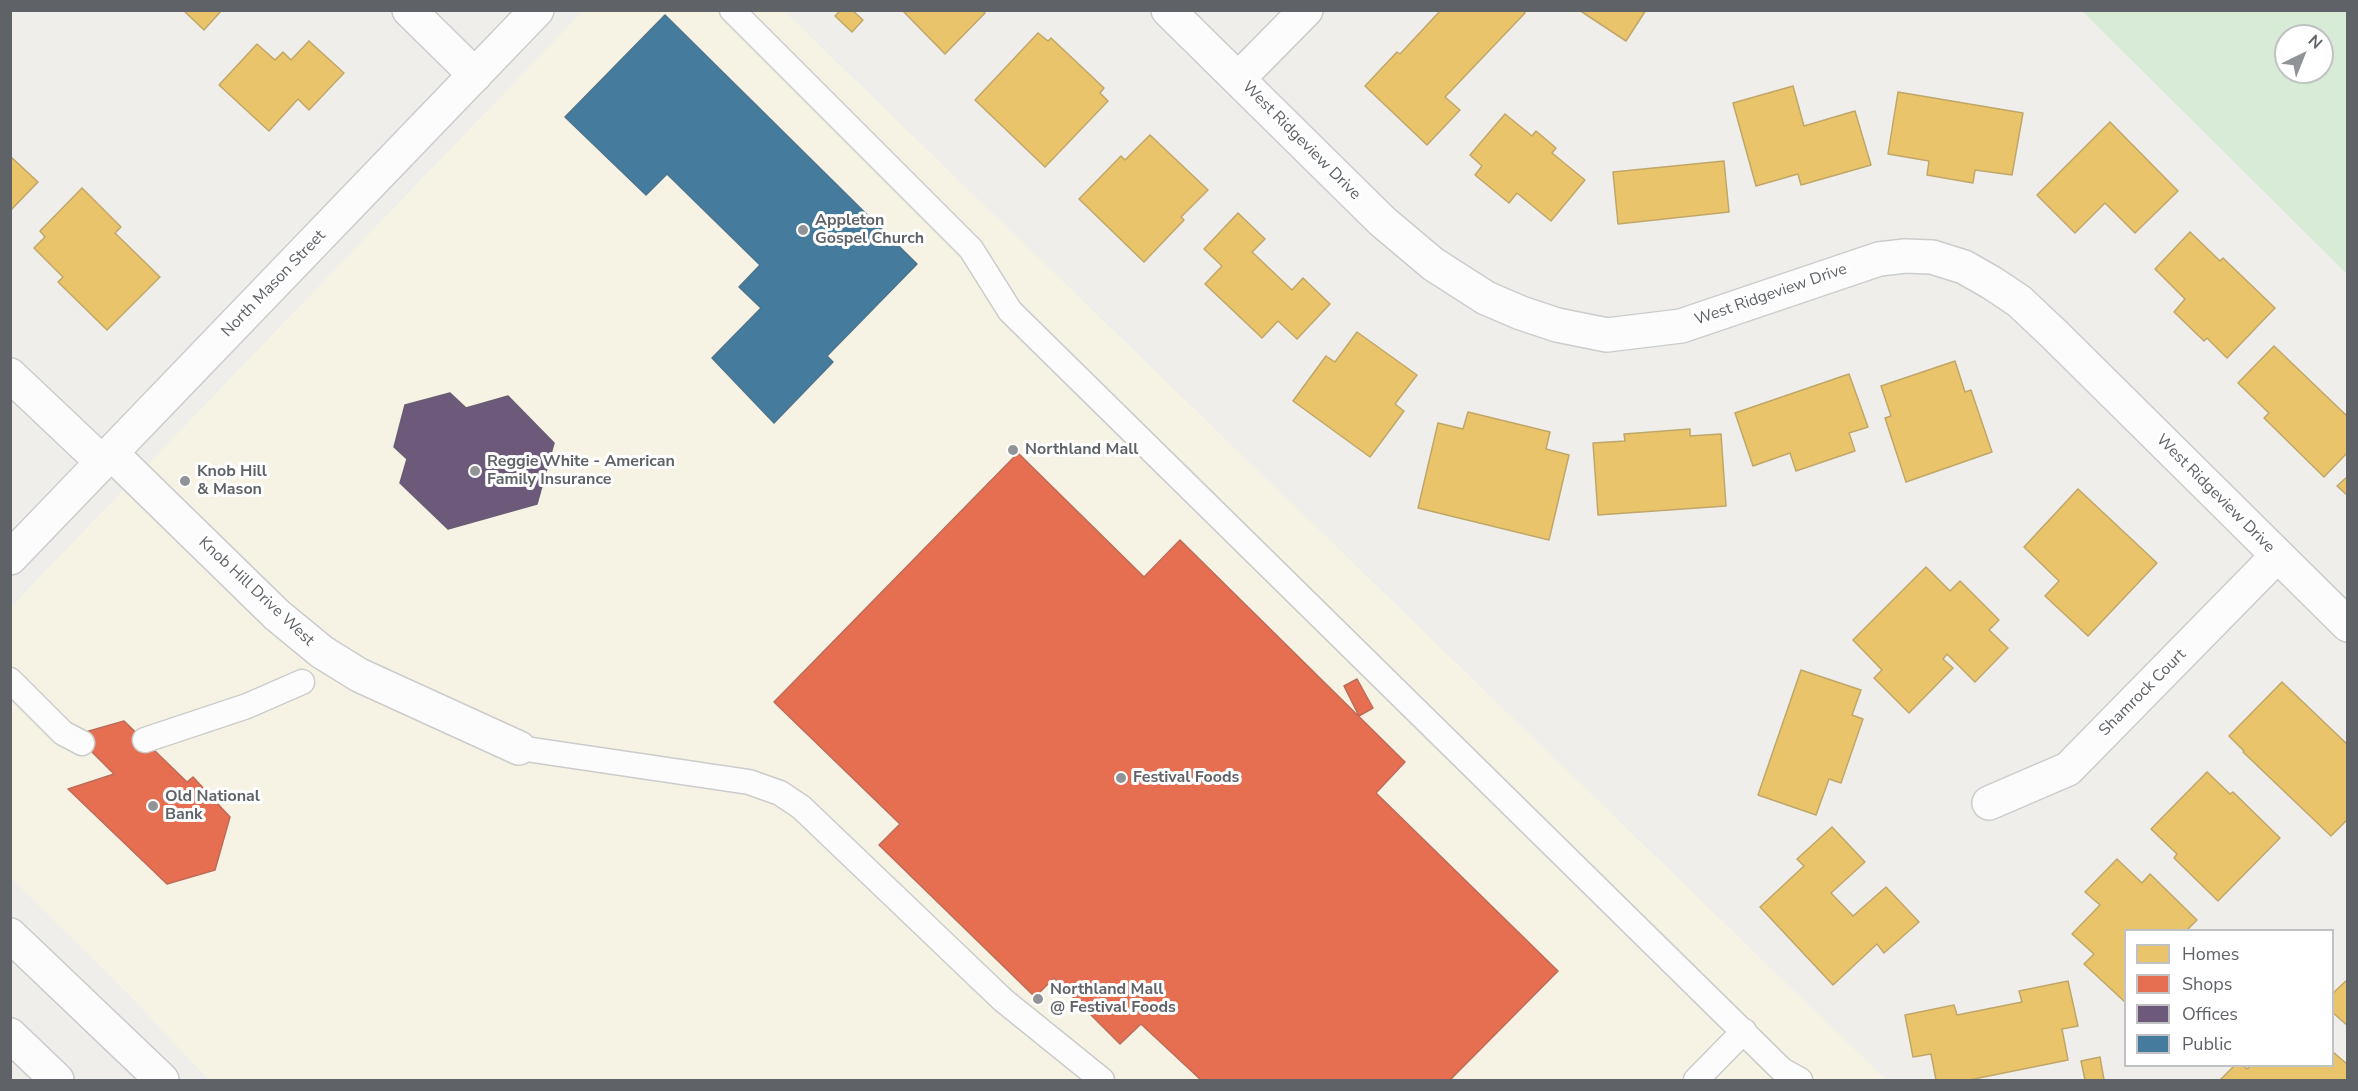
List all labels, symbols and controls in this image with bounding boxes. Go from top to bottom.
north arrow [2274,24,2334,84]
text: N [2303,30,2327,54]
street label: West Ridgeview Drive [1238,78,1364,204]
place label: Appleton Gospel Church [815,211,924,249]
marker: Appleton Gospel Church [796,223,810,237]
street label: North Mason Street [218,227,330,341]
street label: West Ridgeview Drive [1692,260,1850,330]
street label: West Ridgeview Drive [2152,431,2278,557]
place label: Northland Mall [1025,440,1138,460]
marker: Northland Mall [1006,443,1020,457]
place label: Reggie White - American Family Insurance [487,452,675,490]
place label: Knob Hill & Mason [197,462,267,500]
marker: Reggie White - American Family Insurance [468,464,482,478]
marker: Knob Hill & Mason [178,474,192,488]
street label: Knob Hill Drive West [194,533,318,651]
street label: Shamrock Court [2096,646,2190,740]
place label: Festival Foods [1133,768,1239,788]
marker: Festival Foods [1114,771,1128,785]
place label: Old National Bank [165,787,260,825]
marker: Old National Bank [146,799,160,813]
legend [2124,929,2334,1067]
text: Homes [2182,942,2239,966]
text: Shops [2182,972,2232,996]
place label: Northland Mall @ Festival Foods [1050,980,1176,1018]
marker: Northland Mall @ Festival Foods [1031,992,1045,1006]
text: Offices [2182,1002,2238,1026]
text: Public [2182,1032,2232,1056]

